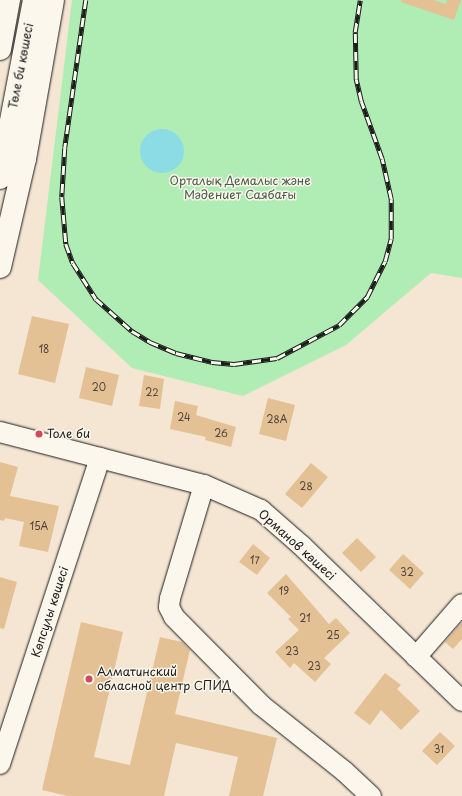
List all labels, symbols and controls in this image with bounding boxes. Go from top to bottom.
street label: Төле би көшесі [6,21,36,111]
park label: Орталық Демалыс және Мәдениет Саябағы [169,174,311,202]
house number: 18 [39,343,49,355]
house number: 20 [92,381,106,393]
house number: 22 [145,386,159,398]
house number: 24 [177,411,191,423]
house number: 28А [267,413,287,425]
place label: Толе би [47,427,90,441]
house number: 26 [214,427,228,439]
marker: Толе би [34,429,44,439]
house number: 28 [299,480,313,492]
street label: Орманов көшесі [256,507,338,583]
house number: 15А [30,520,48,532]
house number: 17 [250,554,260,566]
street label: Көпсулы көшесі [29,565,71,659]
house number: 32 [400,566,414,578]
house number: 19 [279,585,289,597]
house number: 21 [299,612,311,624]
house number: 25 [326,629,340,641]
house number: 23 [285,645,299,657]
house number: 23 [307,660,321,672]
place label: Алматинский обласной центр СПИД [97,665,233,693]
marker: Алматинский обласной центр СПИД [84,674,94,684]
house number: 31 [434,743,444,755]

